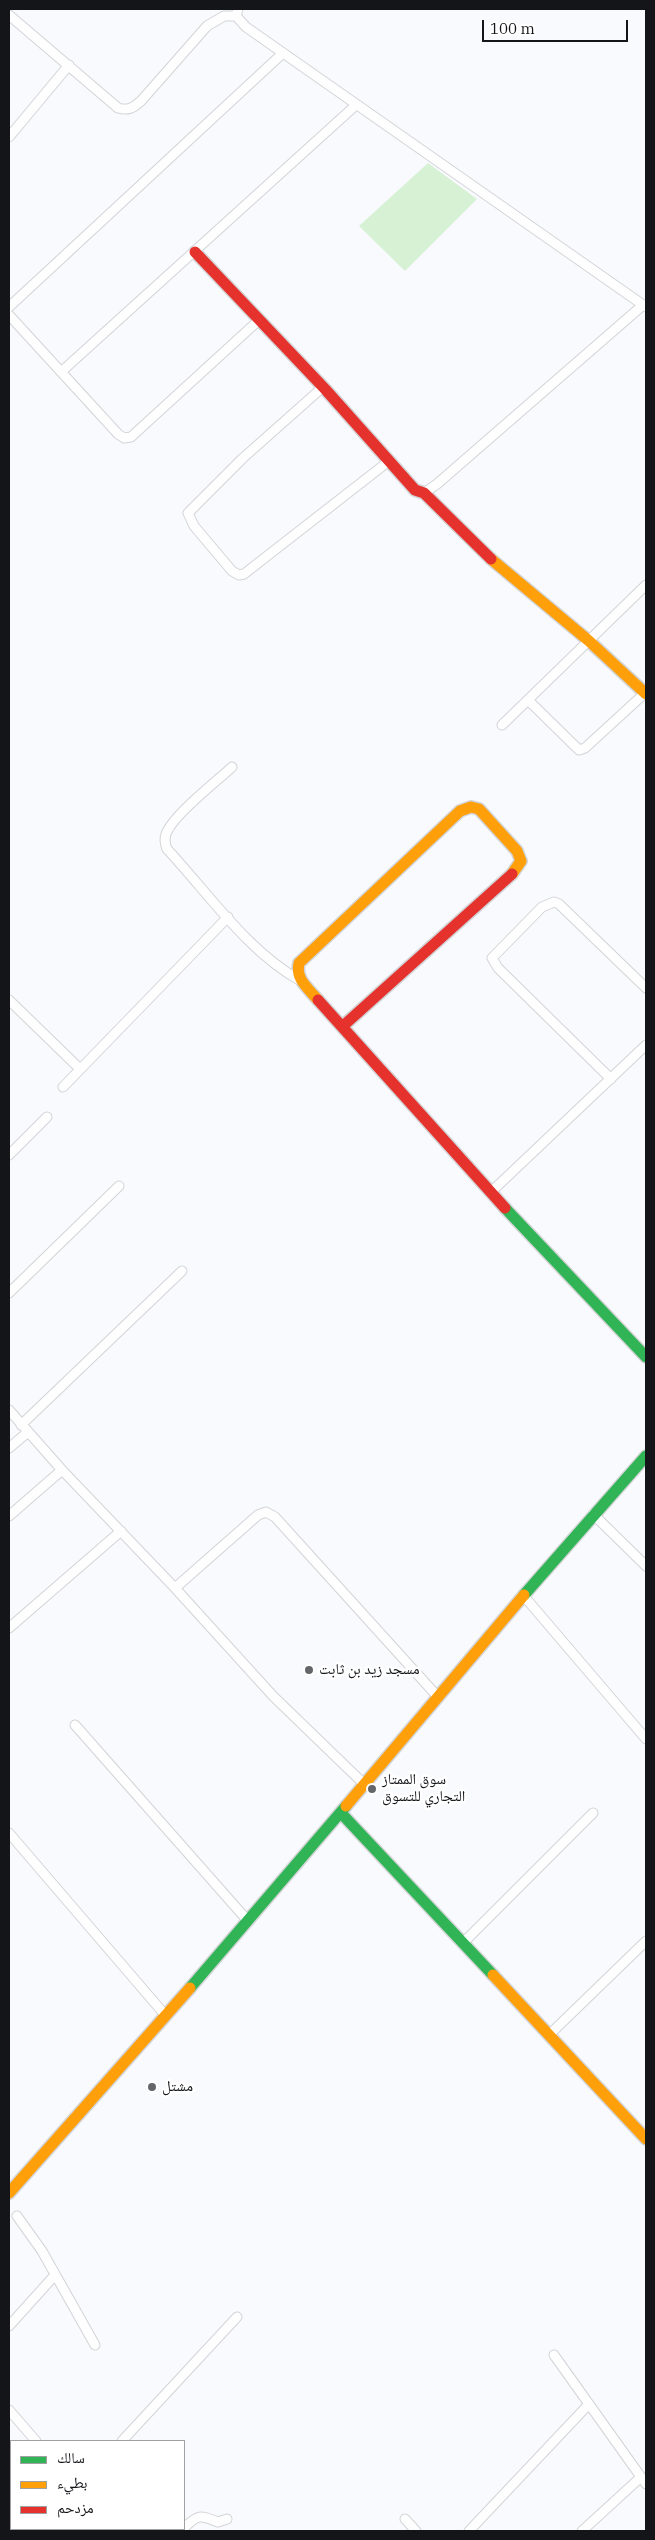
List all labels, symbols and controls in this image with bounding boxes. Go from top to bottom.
scale bar [485,10,631,42]
text: 100 m [490,19,535,38]
place label: مسجد زيد بن ثابت [319,1661,420,1679]
marker: مسجد زيد بن ثابت [303,1664,315,1676]
place label: سوق الممتاز التجاري للتسوق [382,1771,465,1806]
marker: سوق الممتاز التجاري للتسوق [366,1783,378,1795]
place label: مشتل [162,2078,193,2096]
marker: مشتل [146,2081,158,2093]
legend [10,2440,185,2530]
text: سالك [57,2448,85,2467]
text: بطيء [57,2473,87,2492]
text: مزدحم [57,2498,94,2517]

